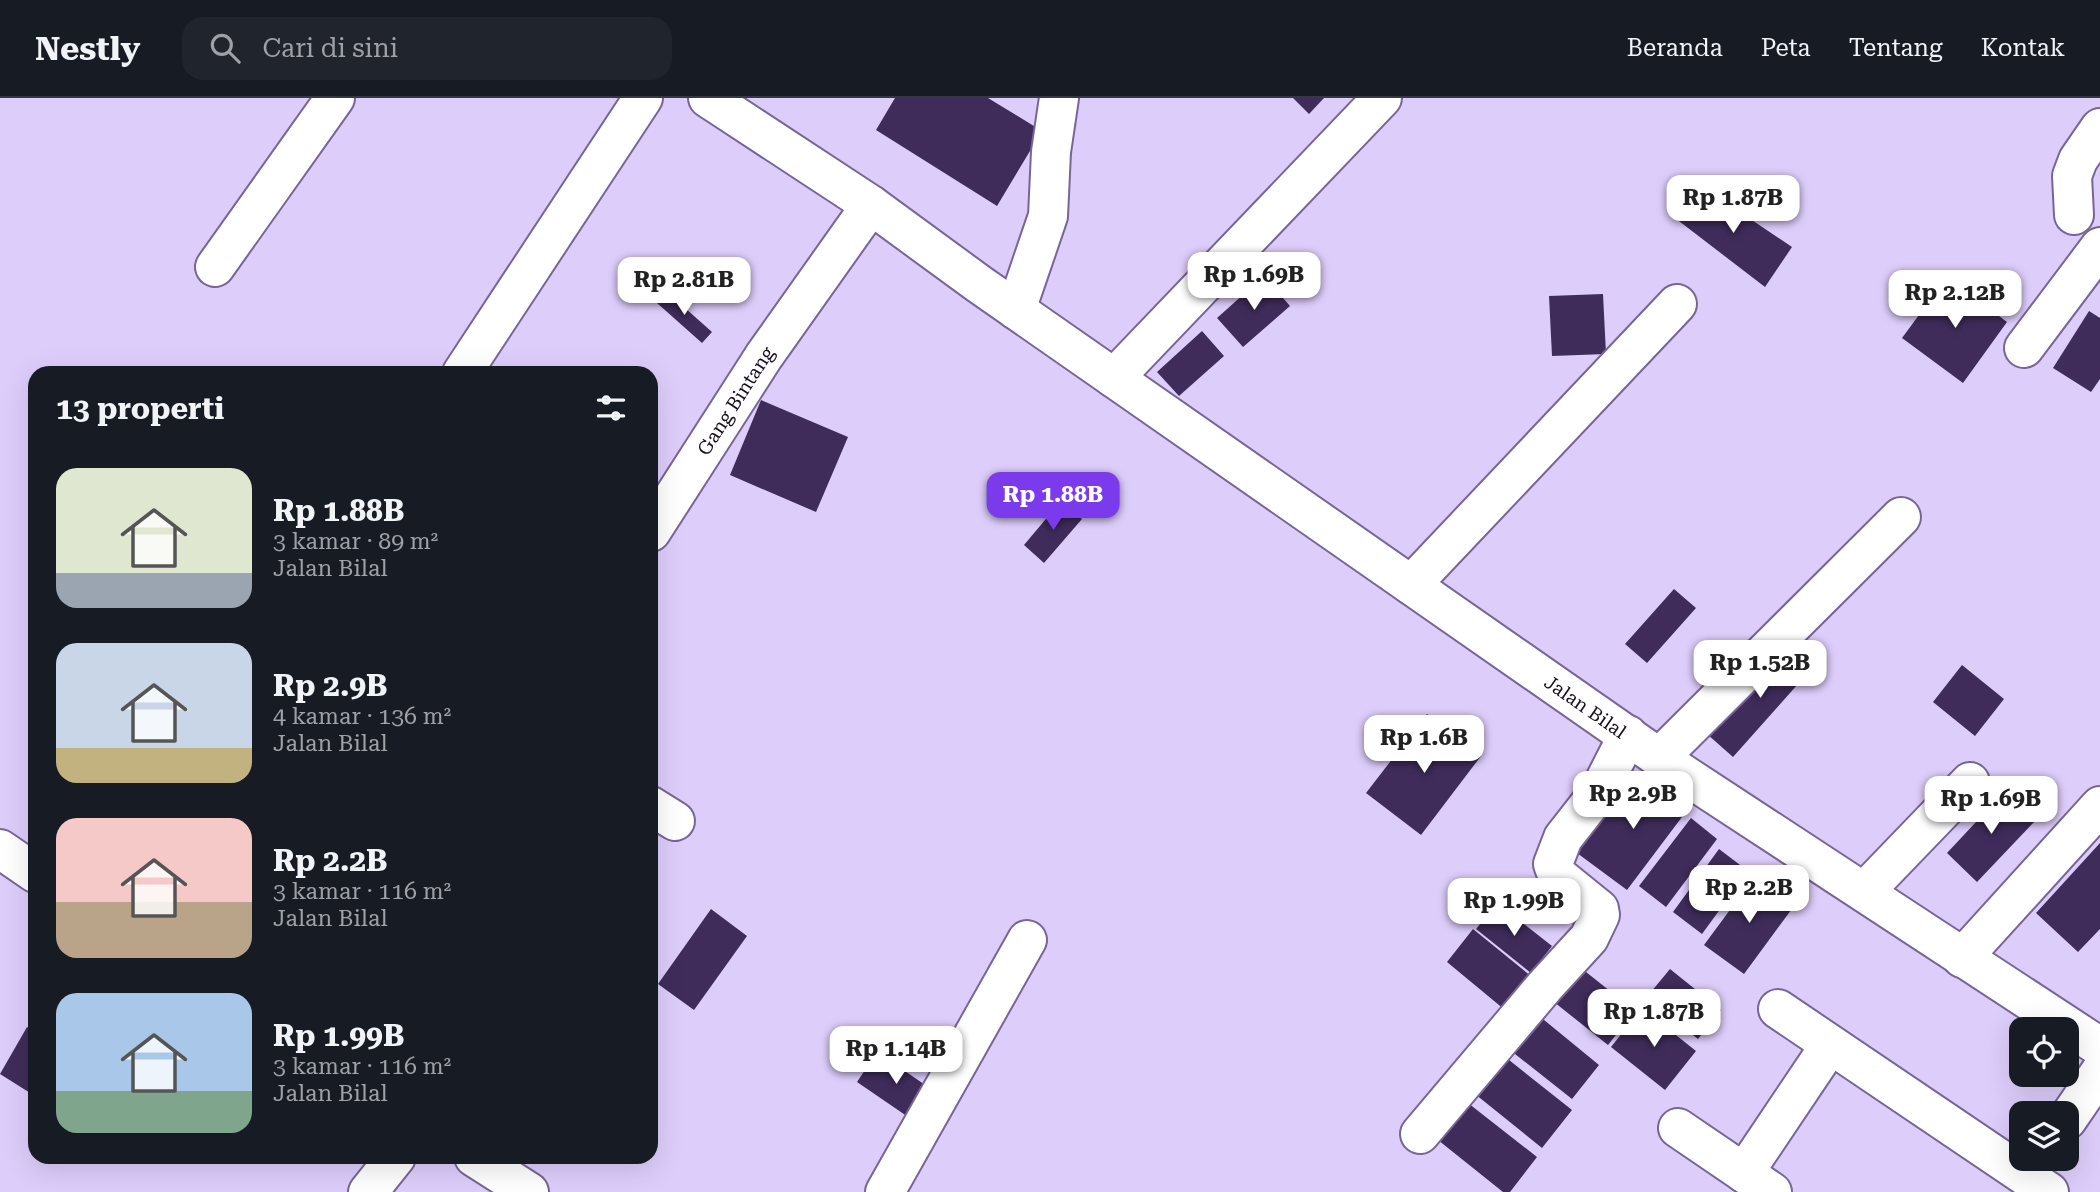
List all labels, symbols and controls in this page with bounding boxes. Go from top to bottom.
search box [182,17,672,80]
text: Nestly [35,29,140,68]
icon: search [206,29,244,67]
text: Cari di sini [262,33,398,63]
text: Beranda [1627,34,1723,62]
text: Peta [1761,34,1811,62]
text: Tentang [1849,34,1943,62]
text: Kontak [1981,34,2065,62]
pin: Rp 1.87B [1661,176,1805,235]
text: Rp 1.87B [1683,184,1783,211]
pin: Rp 1.69B [1182,252,1326,312]
pin: Rp 2.81B [612,258,756,317]
text: Rp 1.69B [1204,261,1304,288]
text: Rp 2.81B [634,266,734,293]
pin: Rp 2.12B [1883,271,2027,330]
text: Rp 2.12B [1905,279,2005,306]
street label: Gang Bintang [692,342,779,459]
icon: filters [592,389,630,427]
text: 13 properti [56,391,224,426]
pin: Rp 1.88B [981,472,1125,532]
text: Rp 1.88B [1003,481,1103,508]
text: Rp 1.88B [273,493,405,528]
icon: home [112,496,196,580]
text: 3 kamar · 89 m² [273,528,438,555]
text: Jalan Bilal [273,555,388,582]
pin: Rp 1.52B [1688,640,1832,700]
text: Rp 1.52B [1710,649,1810,676]
text: Rp 2.9B [273,668,388,703]
street label: Jalan Bilal [1540,670,1631,743]
icon: home [112,671,196,755]
text: 4 kamar · 136 m² [273,703,451,730]
pin: Rp 1.6B [1359,716,1489,775]
text: Rp 1.6B [1380,724,1468,751]
text: Jalan Bilal [273,730,388,757]
pin: Rp 2.9B [1568,772,1698,831]
pin: Rp 1.69B [1919,776,2063,836]
text: Rp 2.9B [1589,780,1677,807]
text: Rp 1.69B [1941,785,2041,812]
text: Rp 2.2B [273,843,388,878]
icon: home [112,846,196,930]
pin: Rp 2.2B [1684,866,1814,925]
text: Rp 2.2B [1705,874,1793,901]
text: 3 kamar · 116 m² [273,878,451,905]
pin: Rp 1.99B [1442,878,1586,938]
text: Rp 1.99B [1464,887,1564,914]
text: Jalan Bilal [273,905,388,932]
pin: Rp 1.87B [1582,990,1726,1049]
text: Rp 1.87B [1604,998,1704,1025]
map controls [2009,1017,2079,1171]
button: locate [2009,1017,2079,1087]
text: Rp 1.99B [273,1018,405,1053]
icon: home [112,1021,196,1105]
pin: Rp 1.14B [824,1026,968,1086]
text: Rp 1.14B [846,1035,946,1062]
text: 3 kamar · 116 m² [273,1053,451,1080]
text: Jalan Bilal [273,1080,388,1107]
button: layers [2009,1101,2079,1171]

